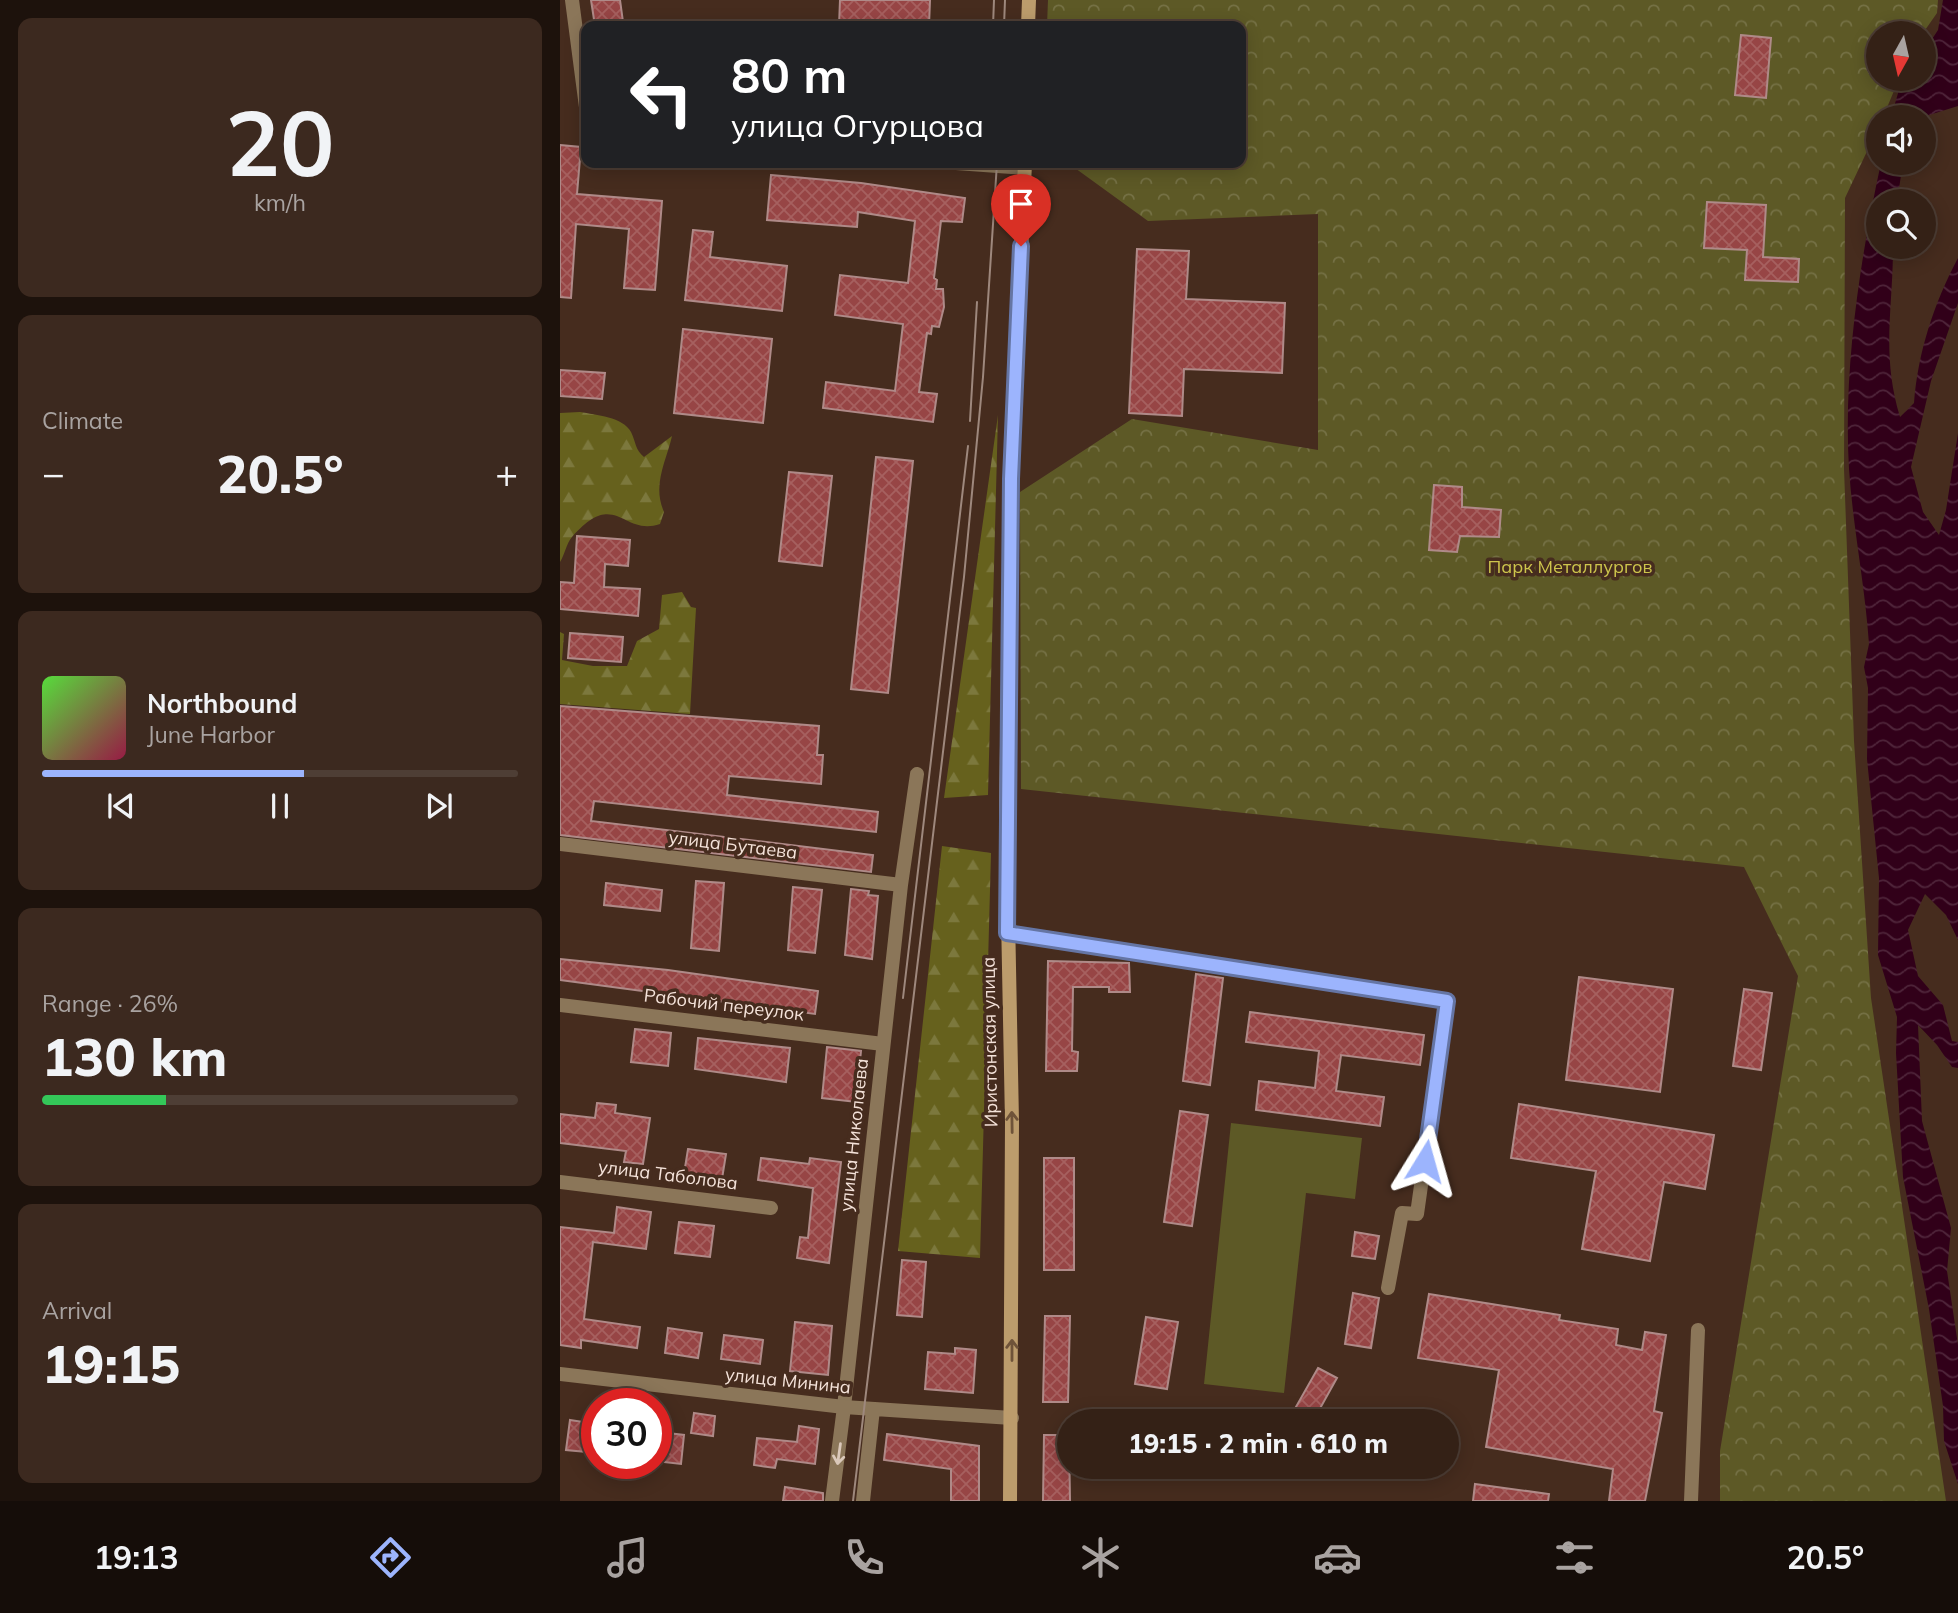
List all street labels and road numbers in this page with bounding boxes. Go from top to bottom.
street label: улица Бутаева [667,825,799,864]
street label: Иристонская улица [977,957,1002,1127]
street label: Рабочий переулок [643,983,806,1026]
street label: улица Николаева [834,1057,873,1213]
street label: улица Таболова [597,1155,739,1194]
street label: улица Минина [724,1362,852,1399]

